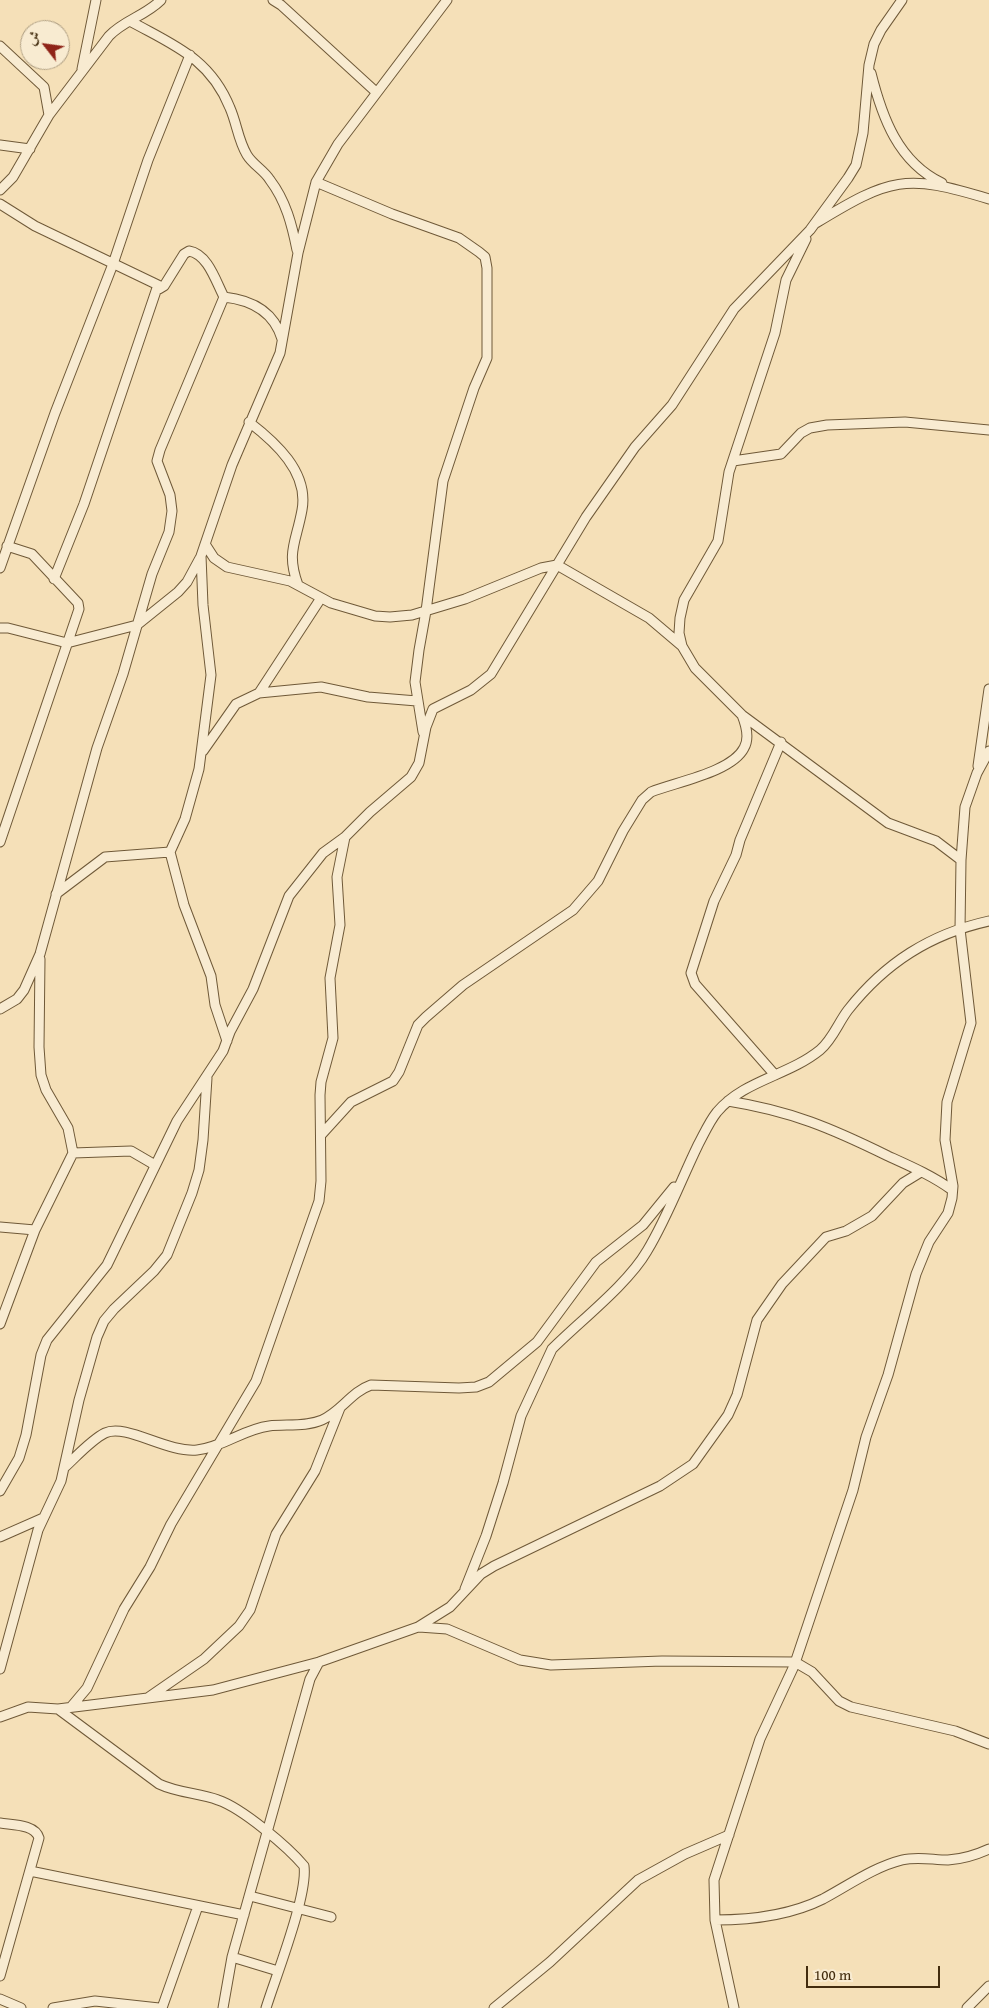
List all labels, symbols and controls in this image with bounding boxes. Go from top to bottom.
north arrow [20,20,70,70]
text: ش [21,27,45,49]
scale bar [809,1956,943,1988]
text: 100 m [814,1964,851,1985]

